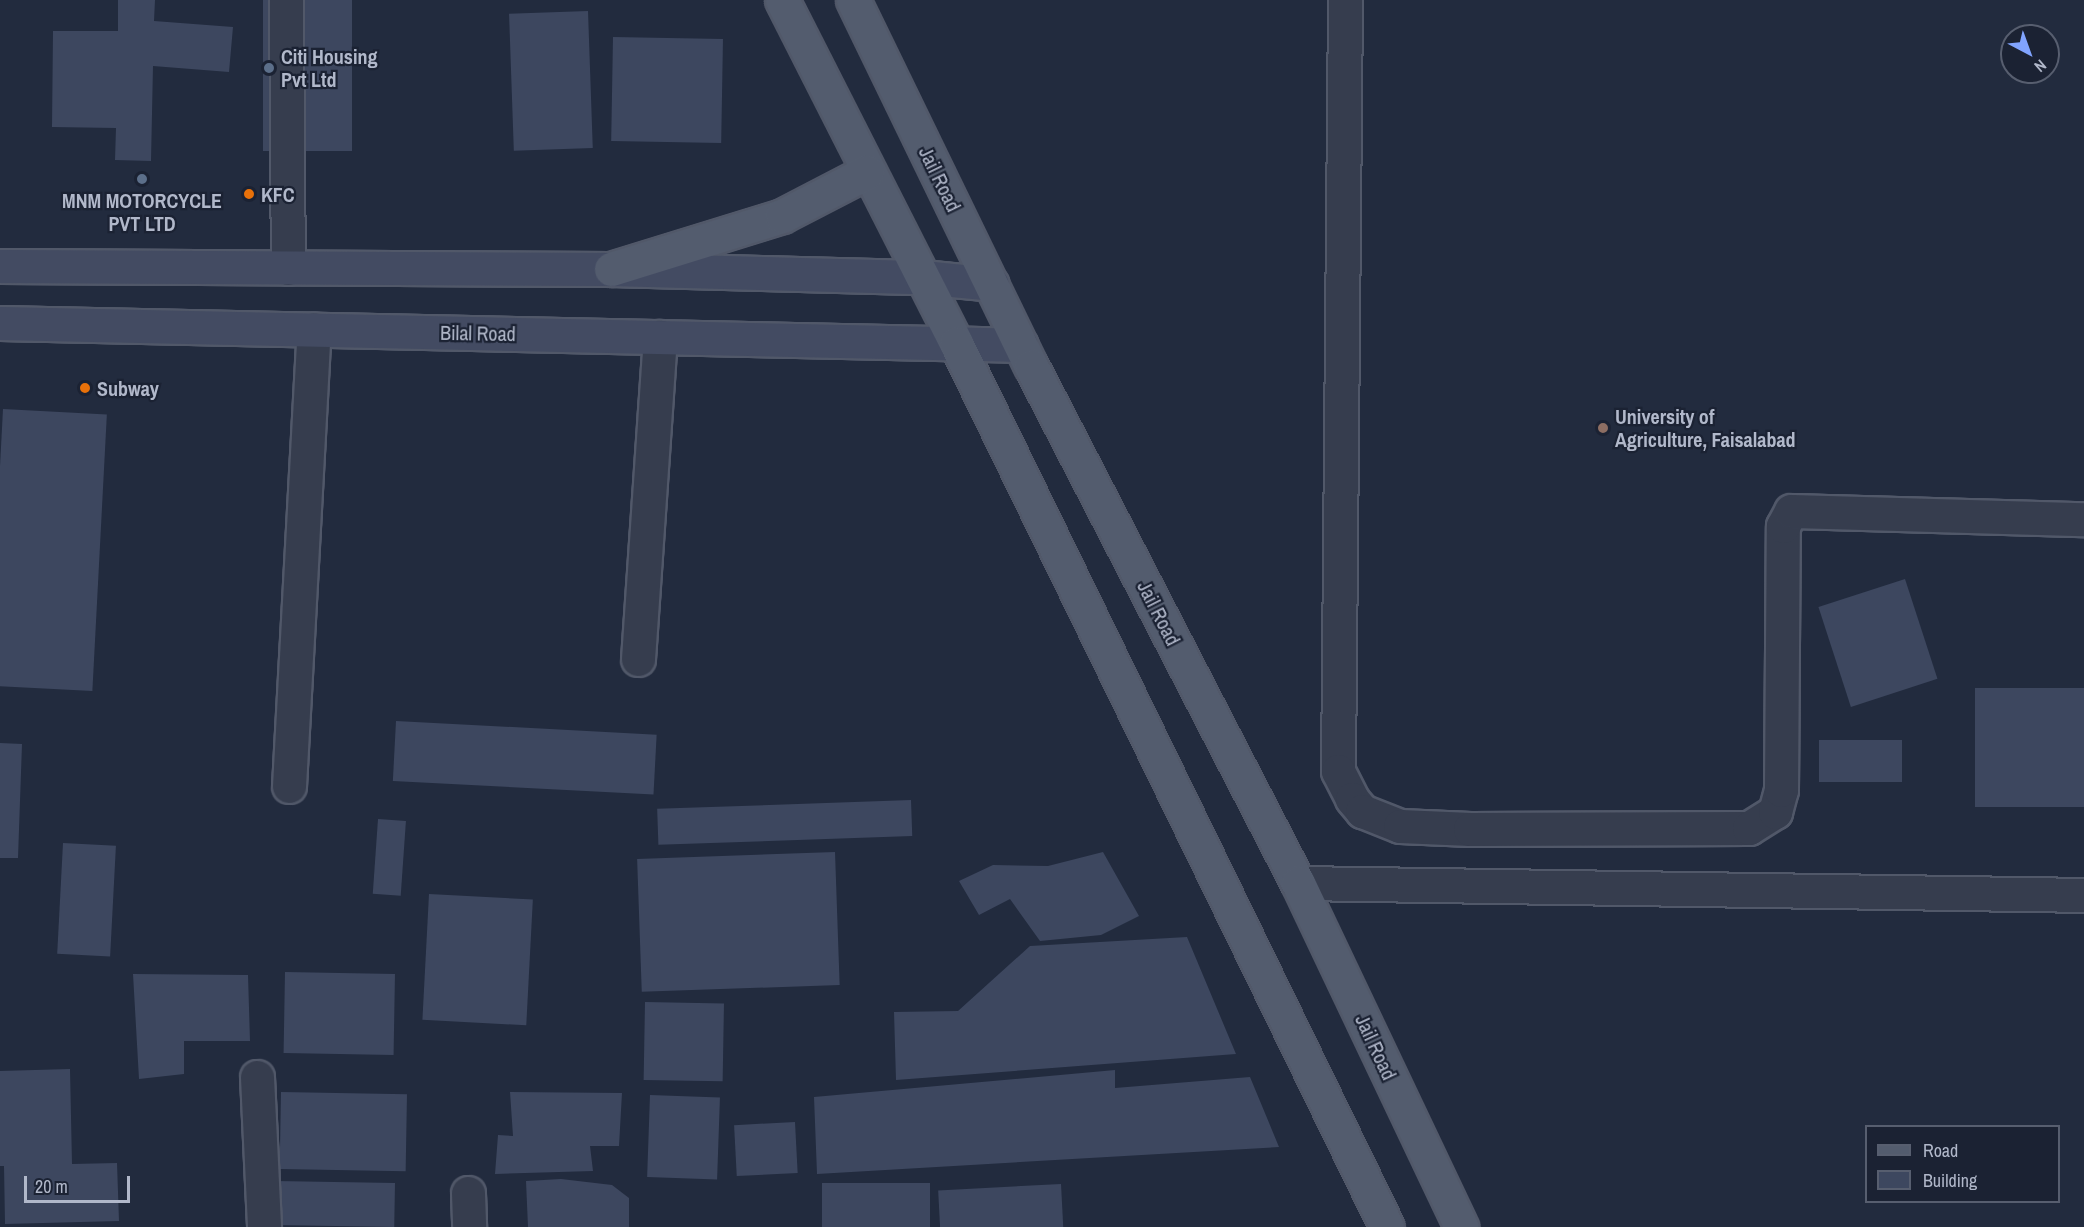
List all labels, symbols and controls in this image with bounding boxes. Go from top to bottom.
north arrow [2000,24,2060,84]
place label: Citi Housing Pvt Ltd [281,45,378,92]
text: N [2030,55,2051,77]
marker: Citi Housing Pvt Ltd [262,61,276,75]
street label: Jail Road [914,143,966,215]
marker: MNM MOTORCYCLE PVT LTD [135,172,149,186]
place label: KFC [261,182,295,206]
marker: KFC [242,187,256,201]
place label: MNM MOTORCYCLE PVT LTD [62,188,222,235]
street label: Bilal Road [440,320,516,346]
place label: Subway [97,376,159,400]
marker: Subway [78,381,92,395]
place label: University of Agriculture, Faisalabad [1615,404,1796,451]
marker: University of Agriculture, Faisalabad [1596,421,1610,435]
street label: Jail Road [1133,577,1185,649]
street label: Jail Road [1350,1011,1402,1083]
legend [1865,1125,2060,1203]
text: Road [1923,1138,1958,1163]
scale bar [27,1164,134,1202]
text: Building [1923,1168,1977,1193]
text: 20 m [35,1174,68,1199]

